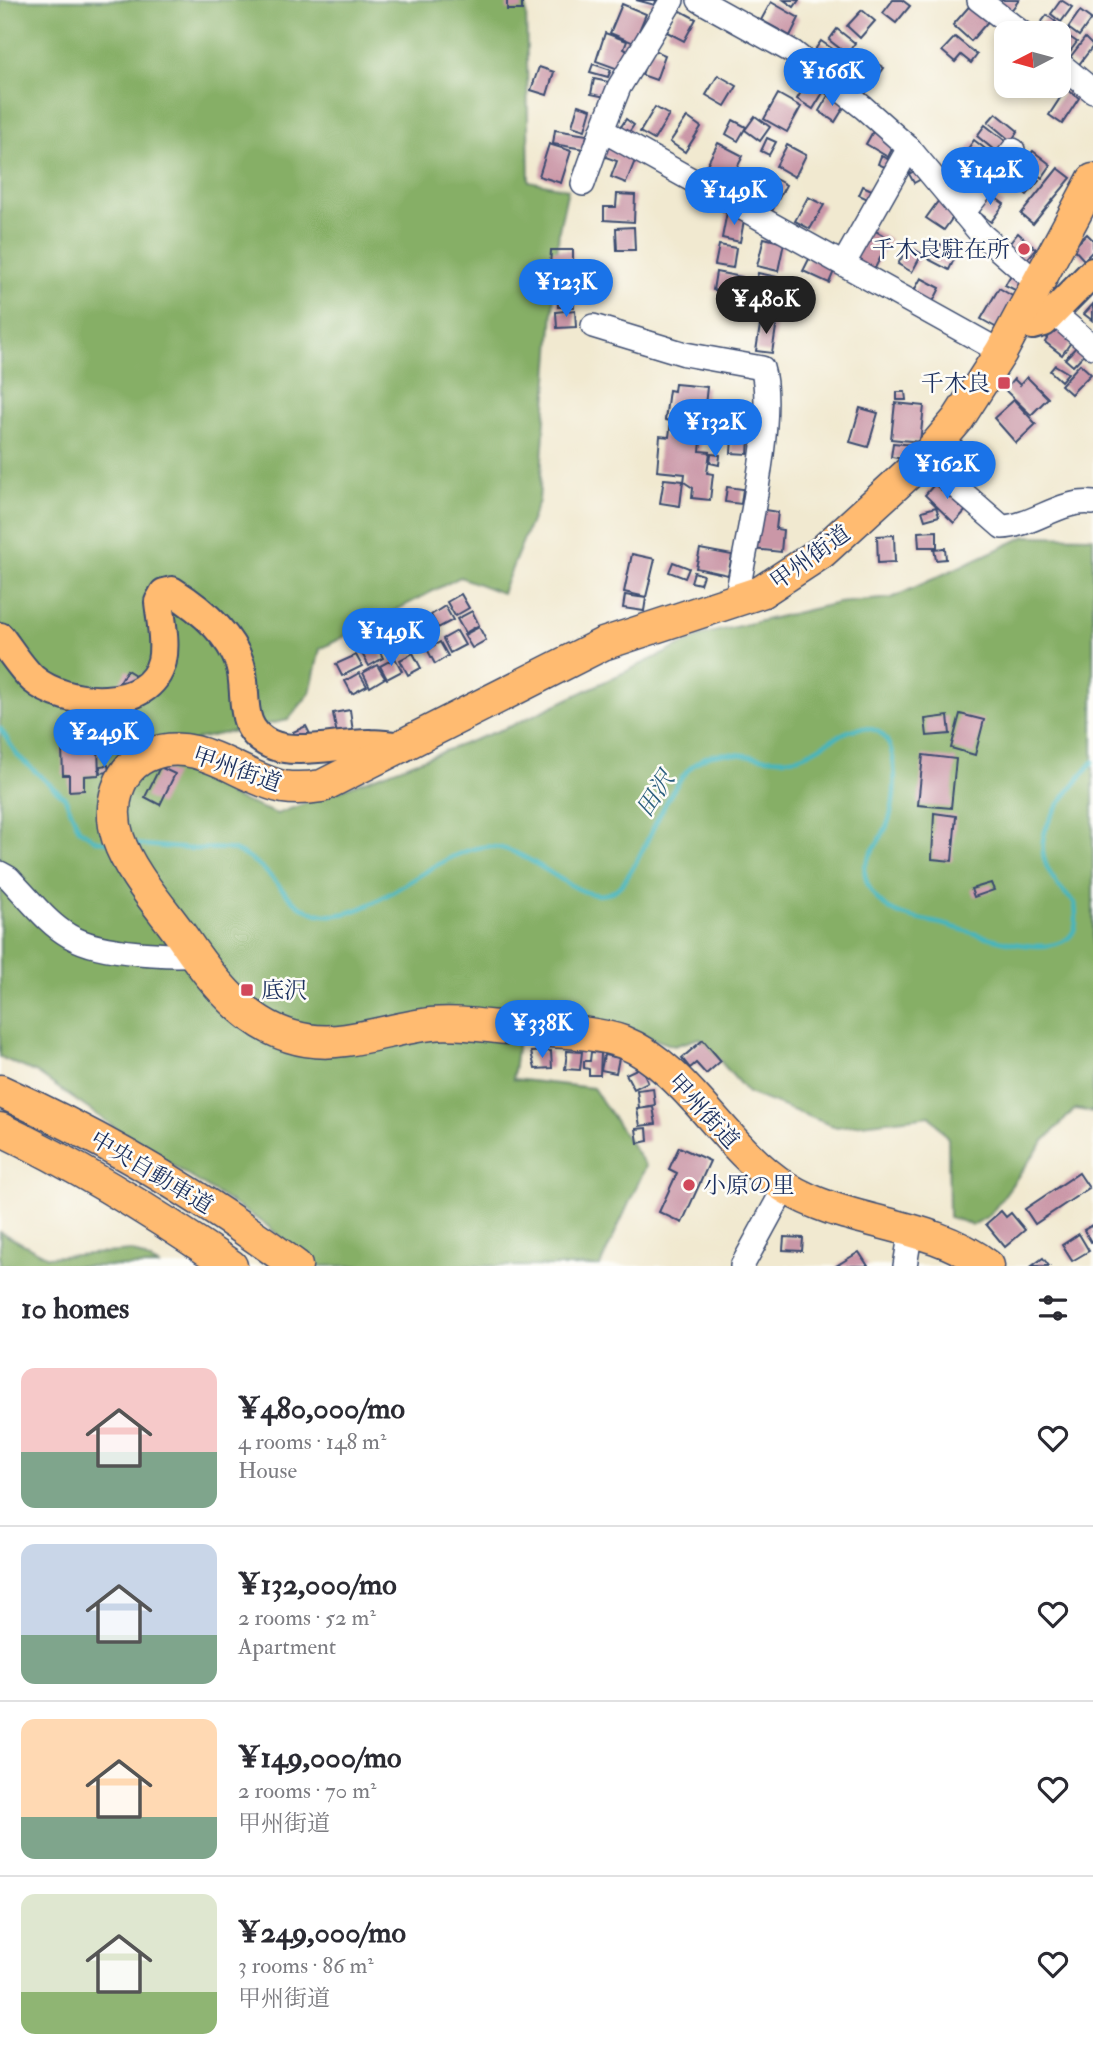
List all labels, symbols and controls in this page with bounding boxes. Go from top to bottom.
north arrow [994,21,1071,98]
map controls [994,21,1071,98]
pin: ¥166K [783,48,881,108]
text: ¥166K [800,56,864,85]
pin: ¥142K [941,148,1039,207]
text: ¥142K [957,155,1023,184]
pin: ¥149K [685,168,783,227]
text: ¥149K [701,175,767,204]
place label: 千木良駐在所 [872,235,1010,264]
marker: 千木良駐在所 [1016,241,1032,257]
pin: ¥123K [517,260,615,319]
text: ¥123K [535,267,597,296]
pin: ¥480K [717,276,815,336]
text: ¥480K [732,284,800,313]
place label: 千木良 [921,369,990,398]
marker: 千木良 [996,375,1012,391]
pin: ¥132K [666,400,764,459]
text: ¥132K [684,407,746,436]
pin: ¥162K [898,442,996,501]
text: ¥162K [915,449,979,478]
street label: 甲州街道 [765,519,856,596]
pin: ¥149K [342,608,440,668]
text: ¥149K [358,616,424,645]
pin: ¥249K [55,710,153,769]
text: ¥249K [69,717,139,746]
street label: 甲州街道 [189,741,285,798]
water label: 田沢 [629,763,683,823]
place label: 底沢 [261,976,307,1005]
marker: 底沢 [239,982,255,998]
pin: ¥338K [493,1000,591,1060]
text: ¥338K [511,1008,573,1037]
street label: 甲州街道 [662,1068,746,1155]
street label: 中央自動車道 [85,1124,218,1220]
place label: 小原の里 [703,1171,795,1200]
marker: 小原の里 [681,1177,697,1193]
icon: filters [1034,1289,1072,1327]
text: 10 homes [21,1290,129,1327]
text: ¥480,000/mo [238,1390,405,1427]
icon: home [77,1396,161,1480]
icon: heart [1034,1419,1072,1457]
text: 4 rooms · 148 m² [238,1427,386,1456]
text: House [238,1456,297,1485]
text: ¥132,000/mo [238,1566,397,1603]
icon: home [77,1572,161,1656]
icon: heart [1034,1595,1072,1633]
text: 2 rooms · 52 m² [238,1603,376,1632]
text: Apartment [238,1632,336,1661]
text: ¥149,000/mo [238,1739,401,1776]
icon: home [77,1747,161,1831]
icon: heart [1034,1770,1072,1808]
text: 2 rooms · 70 m² [238,1776,377,1805]
text: 甲州街道 [238,1809,330,1838]
text: ¥249,000/mo [238,1914,406,1951]
icon: home [77,1922,161,2006]
icon: heart [1034,1945,1072,1983]
text: 3 rooms · 86 m² [238,1951,374,1980]
text: 甲州街道 [238,1984,330,2013]

